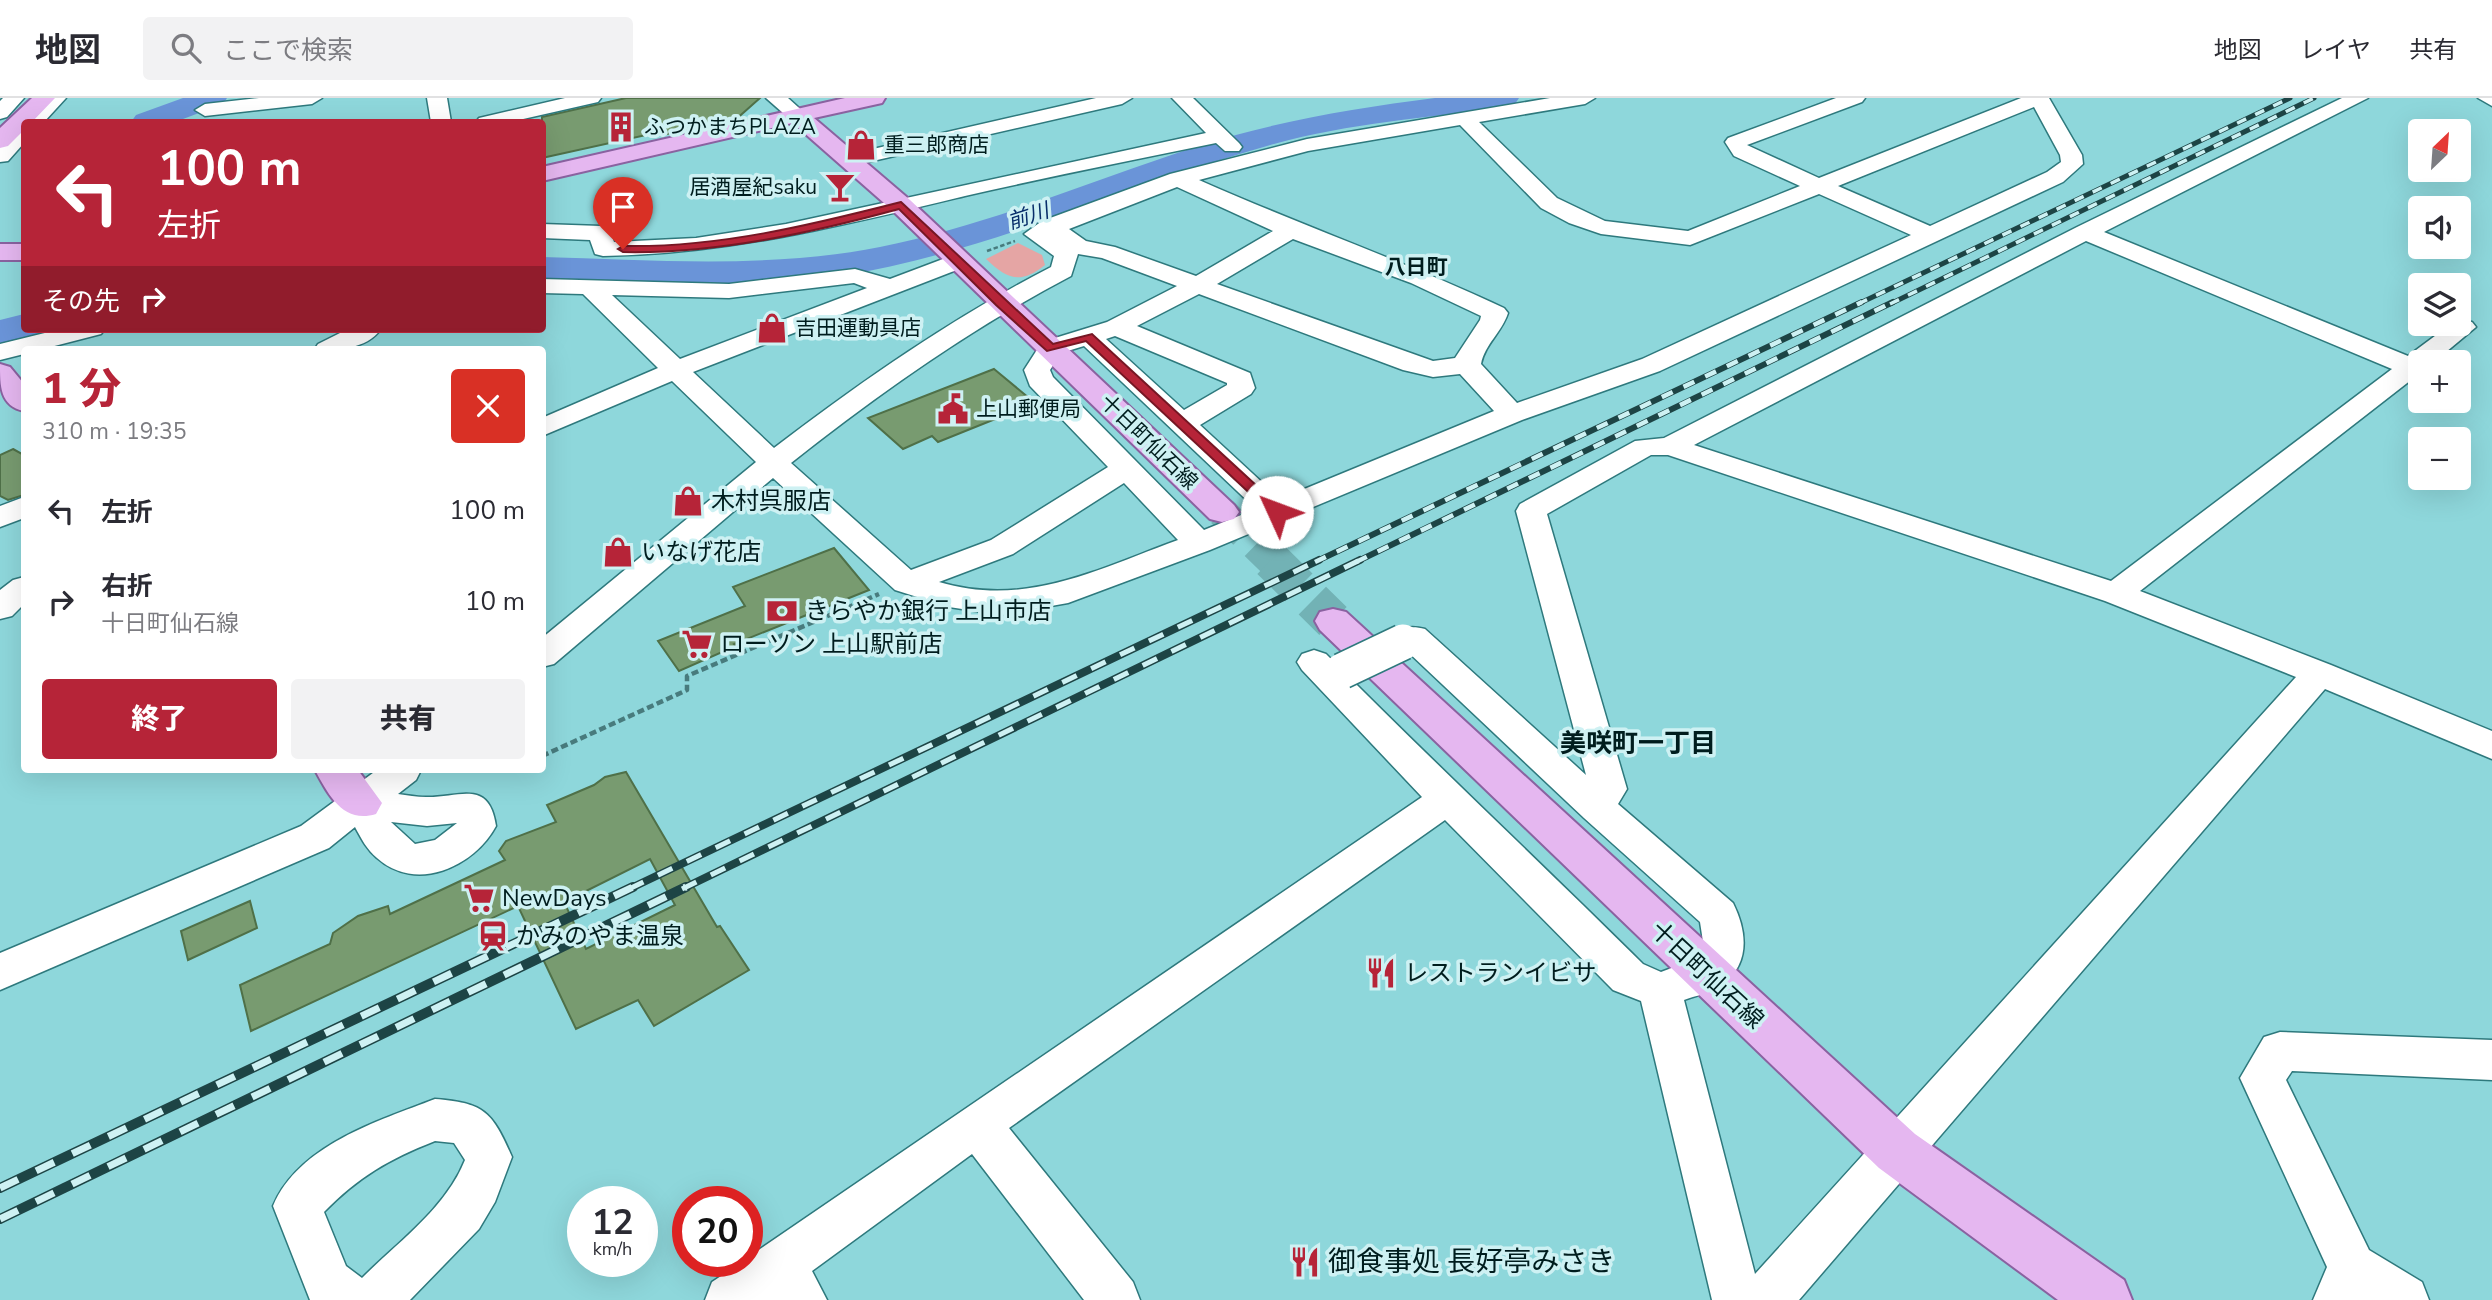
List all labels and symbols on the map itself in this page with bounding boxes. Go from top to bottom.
building icon: ふつかまちPLAZA [604,110,638,144]
place label: ふつかまちPLAZA [644,113,816,141]
north arrow [2408,119,2471,182]
shop icon: 重三郎商店 [844,128,878,162]
place label: 重三郎商店 [884,131,989,159]
bar icon: 居酒屋紀saku [823,170,857,204]
place label: 居酒屋紀saku [689,173,817,201]
pin [593,177,653,249]
water label: 前川 [1004,196,1054,236]
district label: 八日町 [1385,253,1448,281]
shop icon: 吉田運動具店 [755,311,789,345]
place label: 吉田運動具店 [795,314,921,342]
street label: 十日町仙石線 [1094,388,1204,496]
public building icon: 上山郵便局 [936,392,970,426]
place label: 上山郵便局 [976,395,1081,423]
position arrow [1240,475,1314,549]
shop icon: 木村呉服店 [671,484,705,518]
place label: 木村呉服店 [711,485,831,517]
shop icon: いなげ花店 [601,535,635,569]
place label: いなげ花店 [641,536,761,568]
bank icon: きらやか銀行 上山市店 [765,594,799,628]
place label: きらやか銀行 上山市店 [805,595,1051,627]
supermarket icon: ローソン 上山駅前店 [680,627,714,661]
place label: ローソン 上山駅前店 [720,628,942,660]
district label: 美咲町一丁目 [1560,726,1716,761]
supermarket icon: NewDays [462,881,496,915]
place label: NewDays [502,882,607,914]
street label: 十日町仙石線 [1643,914,1771,1036]
station icon: かみのやま温泉 [476,919,510,953]
place label: かみのやま温泉 [516,920,684,952]
restaurant icon: レストランイビサ [1364,956,1398,990]
place label: レストランイビサ [1404,957,1596,989]
speed limit sign: 20 [672,1186,763,1277]
place label: 御食事処 長好亭みさき [1328,1243,1615,1281]
restaurant icon: 御食事処 長好亭みさき [1288,1245,1322,1279]

